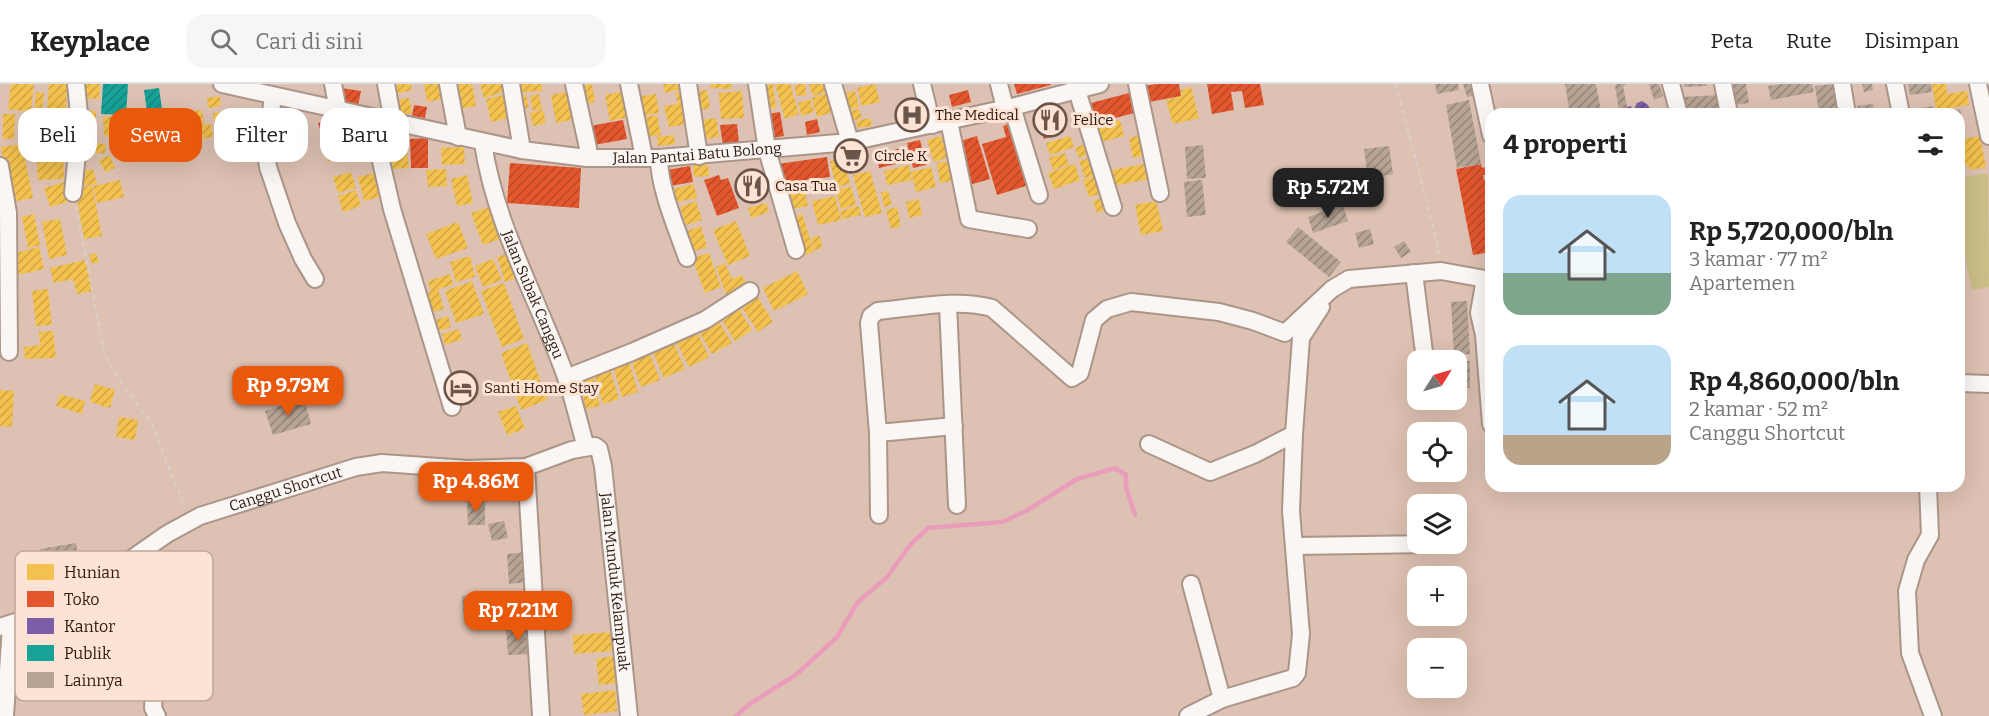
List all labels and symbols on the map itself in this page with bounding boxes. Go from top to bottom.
hospital icon: The Medical [894,97,930,133]
restaurant icon: Felice [1032,102,1068,138]
place label: The Medical [935,106,1019,124]
place label: Felice [1073,111,1113,129]
supermarket icon: Circle K [833,138,869,174]
street label: Jalan Pantai Batu Bolong [612,139,782,167]
place label: Circle K [874,147,928,165]
restaurant icon: Casa Tua [734,168,770,204]
pin: Rp 5.72M [1266,168,1390,219]
place label: Casa Tua [775,177,837,195]
street label: Jalan Subak Canggu [498,227,567,361]
north arrow [1407,350,1467,410]
pin: Rp 9.79M [226,366,350,417]
hotel icon: Santi Home Stay [443,370,479,406]
place label: Santi Home Stay [484,379,599,397]
pin: Rp 4.86M [414,462,538,513]
street label: Canggu Shortcut [227,463,345,515]
street label: Jalan Munduk Kelampuak [597,491,633,673]
legend [15,551,213,701]
text: Hunian [64,563,120,582]
text: Toko [64,590,99,609]
pin: Rp 7.21M [456,591,580,642]
text: Kantor [64,617,115,636]
text: Publik [64,644,111,663]
text: Lainnya [64,671,123,690]

